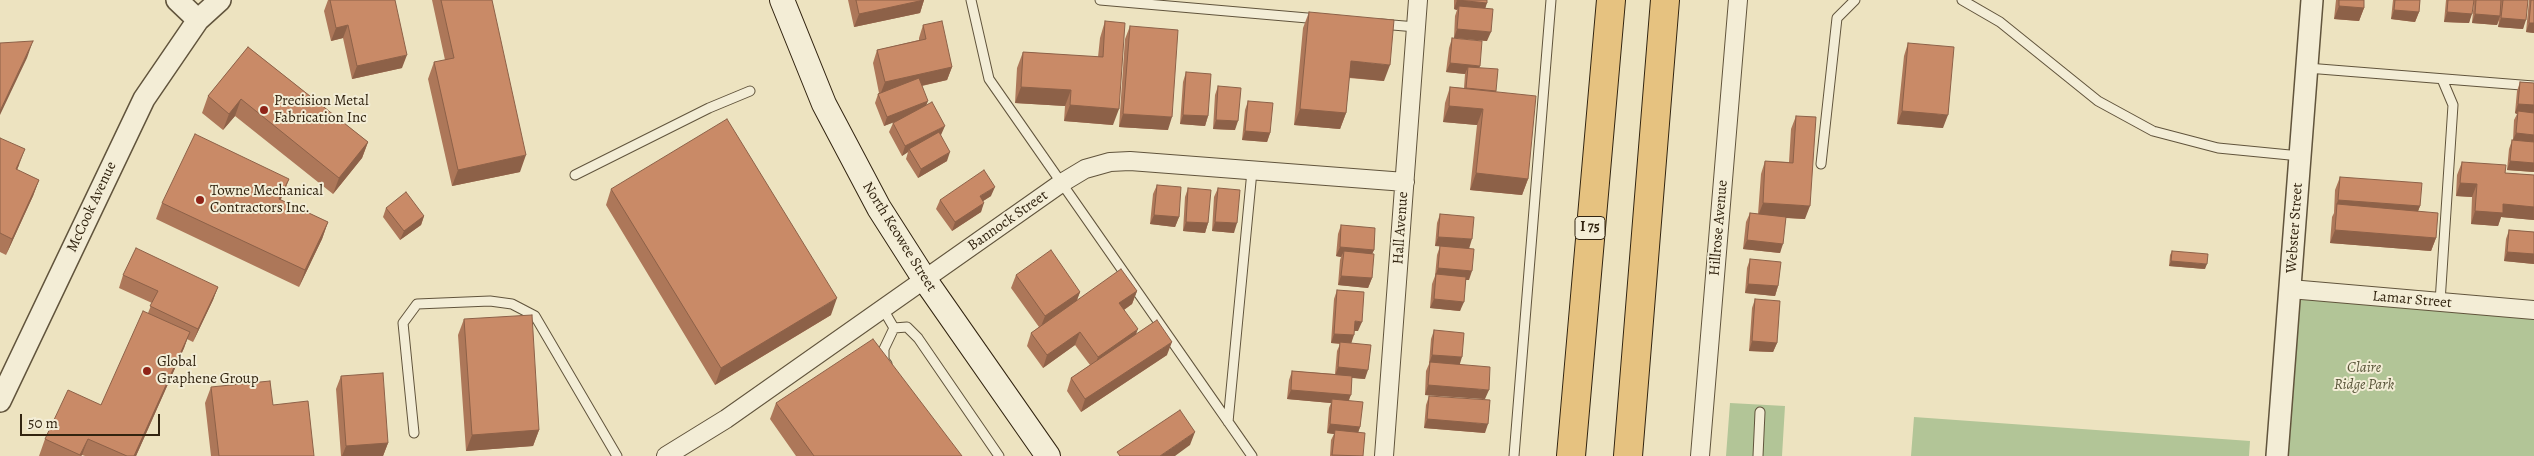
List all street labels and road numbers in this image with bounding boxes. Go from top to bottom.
street label: McCook Avenue [63,159,121,255]
street label: North Keowee Street [858,179,940,295]
street label: Hillrose Avenue [1706,179,1732,277]
street label: Webster Street [2283,182,2307,274]
street label: Bannock Street [965,187,1051,255]
street label: Hall Avenue [1389,191,1413,265]
road number: I 75 [1575,217,1605,240]
street label: Lamar Street [2372,288,2452,312]

